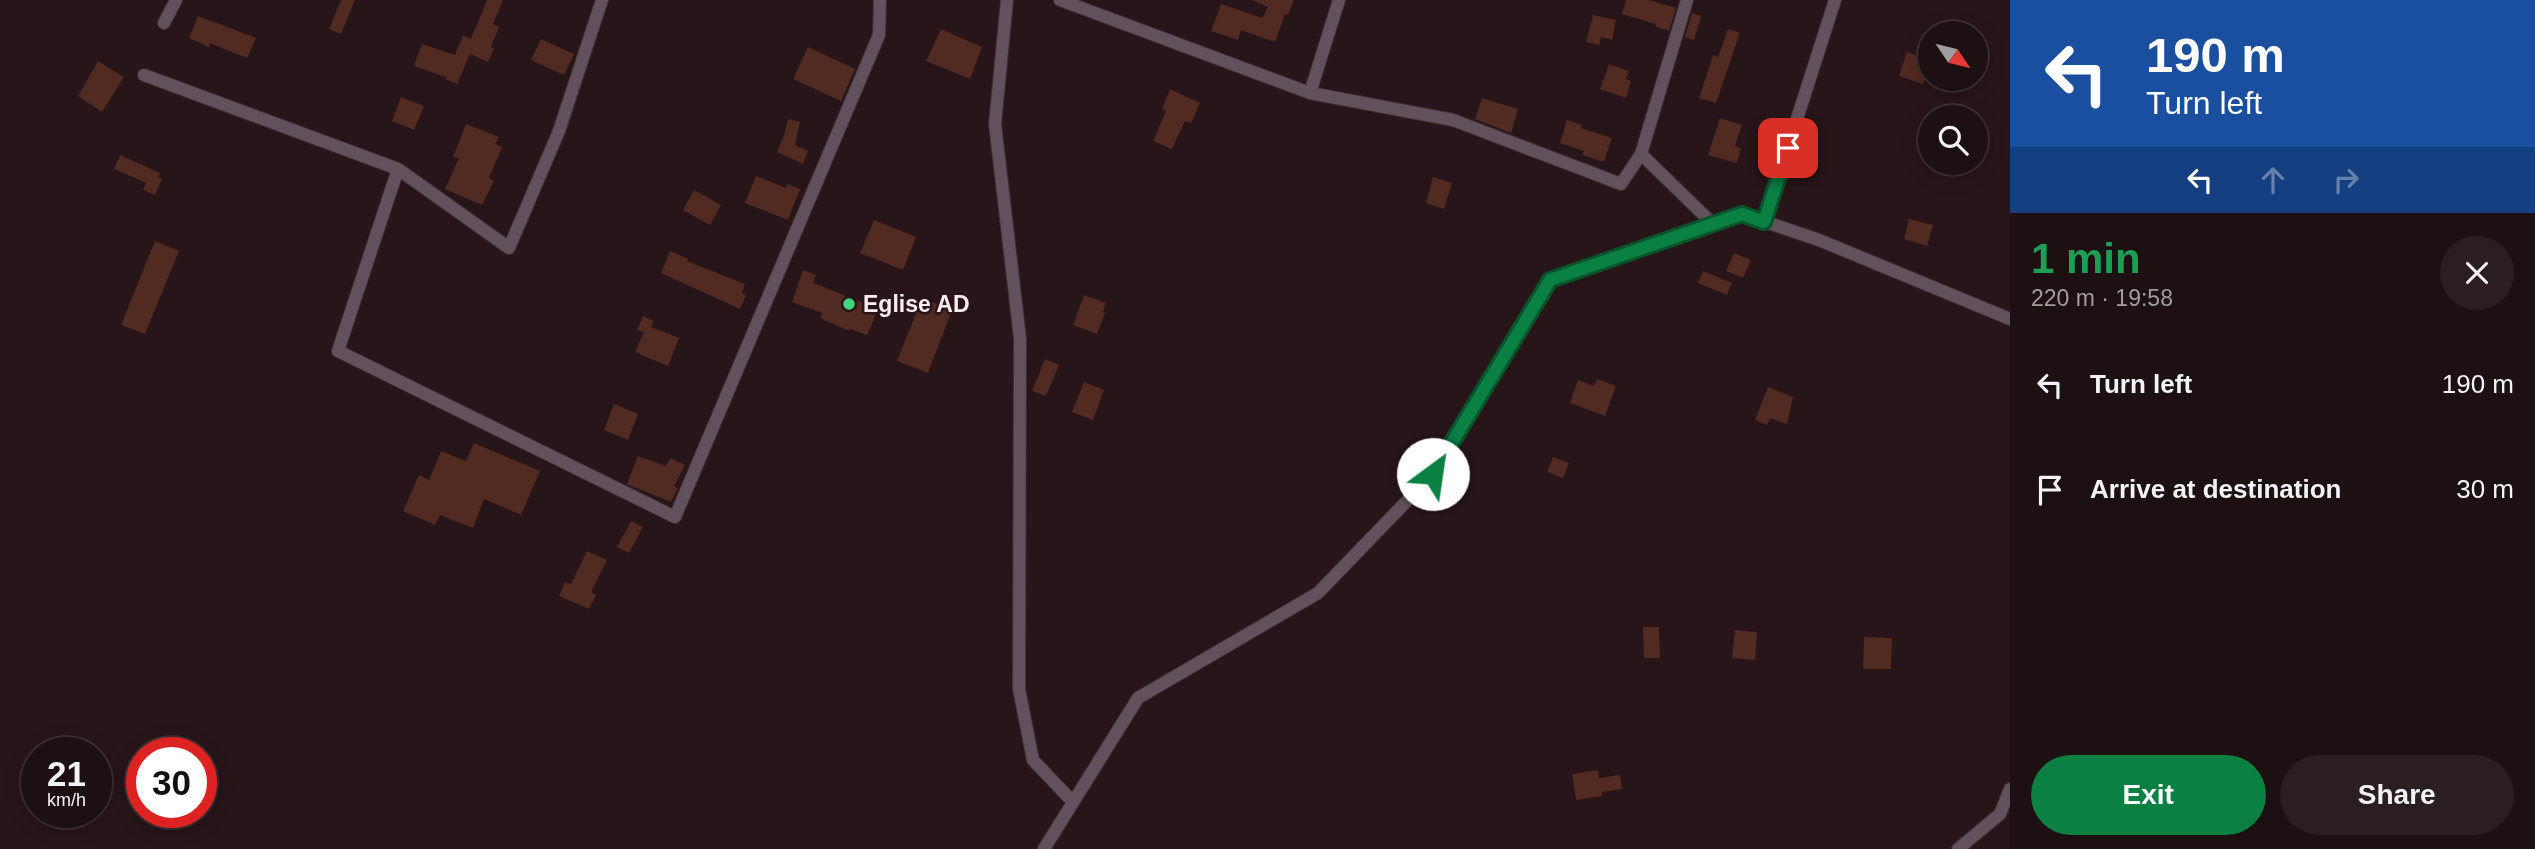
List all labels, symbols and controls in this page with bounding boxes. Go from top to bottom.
north arrow [1918,21,1988,91]
map controls [1918,21,1988,175]
icon: left [2031,28,2122,119]
text: 190 m [2146,28,2285,82]
text: Turn left [2146,85,2262,121]
button: search [1918,105,1988,175]
pin [1758,118,1818,178]
icon: arrive [1769,129,1807,167]
icon: left [2181,161,2219,199]
icon: ahead [2254,161,2292,199]
icon: right [2327,161,2365,199]
text: 1 min [2031,235,2141,282]
button: close [2440,236,2514,310]
text: 220 m · 19:58 [2031,285,2173,311]
place label: Eglise AD [863,291,970,317]
marker: Eglise AD [841,296,857,312]
icon: left [2031,366,2069,404]
text: Turn left [2090,369,2192,399]
text: 190 m [2442,369,2514,399]
position arrow [1396,437,1470,511]
icon: arrive [2031,471,2069,509]
text: Arrive at destination [2090,474,2341,504]
text: 30 m [2456,474,2514,504]
speed limit sign: 30 [126,737,217,828]
text: 21 [47,754,86,793]
button: Exit [2031,755,2266,835]
button: Share [2280,755,2514,835]
text: km/h [47,790,86,810]

